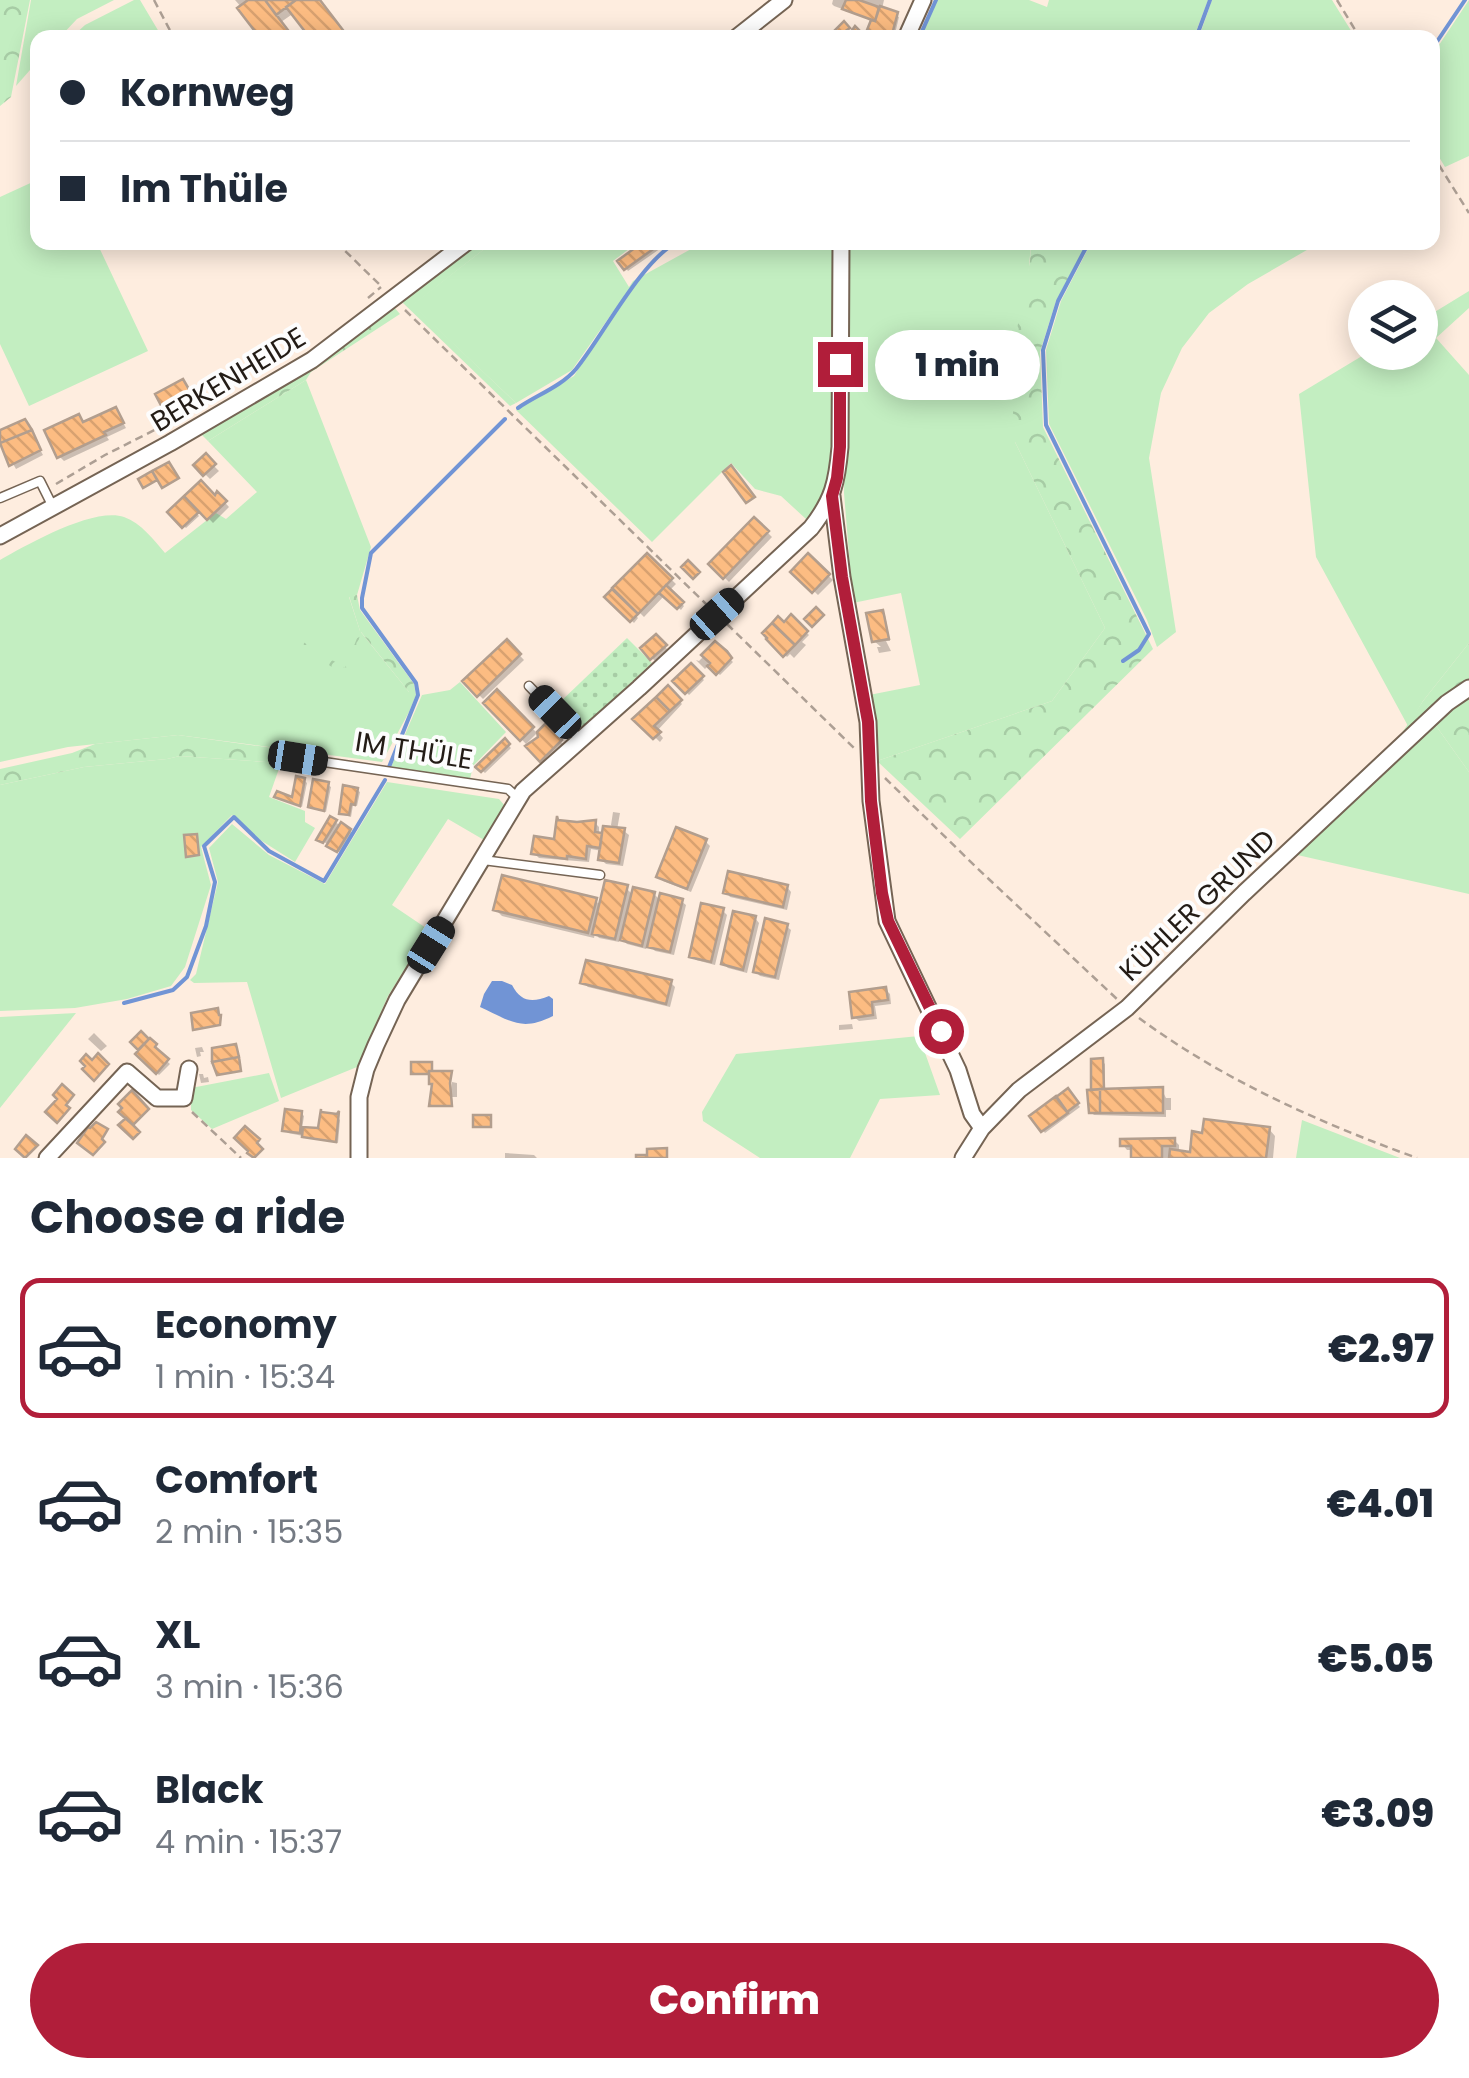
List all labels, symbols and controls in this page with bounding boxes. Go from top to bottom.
text: Kornweg [120,66,295,119]
text: Im Thüle [120,162,288,215]
map controls [1348,280,1438,370]
button: layers [1348,280,1438,370]
street label: BERKENHEIDE [144,318,313,441]
callout: 1 min [875,329,1040,399]
route end [818,342,863,387]
text: 1 min [915,342,1000,387]
car [685,583,749,645]
car [523,680,587,744]
street label: IM THÜLE [352,722,475,779]
car [266,738,330,778]
street label: KÜHLER GRUND [1111,821,1284,990]
car [402,912,460,978]
route start [919,1009,964,1054]
text: Choose a ride [30,1186,345,1249]
text: Economy [155,1298,337,1351]
icon: car [35,1303,125,1393]
text: €2.97 [1328,1322,1434,1375]
text: 1 min · 15:34 [155,1354,335,1399]
text: Comfort [155,1453,318,1506]
icon: car [35,1458,125,1548]
text: €4.01 [1326,1477,1434,1530]
text: 2 min · 15:35 [155,1509,343,1554]
text: XL [155,1608,200,1661]
icon: car [35,1613,125,1703]
text: €5.05 [1318,1632,1434,1685]
text: 3 min · 15:36 [155,1664,344,1709]
text: Black [155,1763,264,1816]
icon: car [35,1768,125,1858]
text: €3.09 [1321,1787,1434,1840]
text: 4 min · 15:37 [155,1819,342,1864]
button: Confirm [30,1943,1439,2058]

